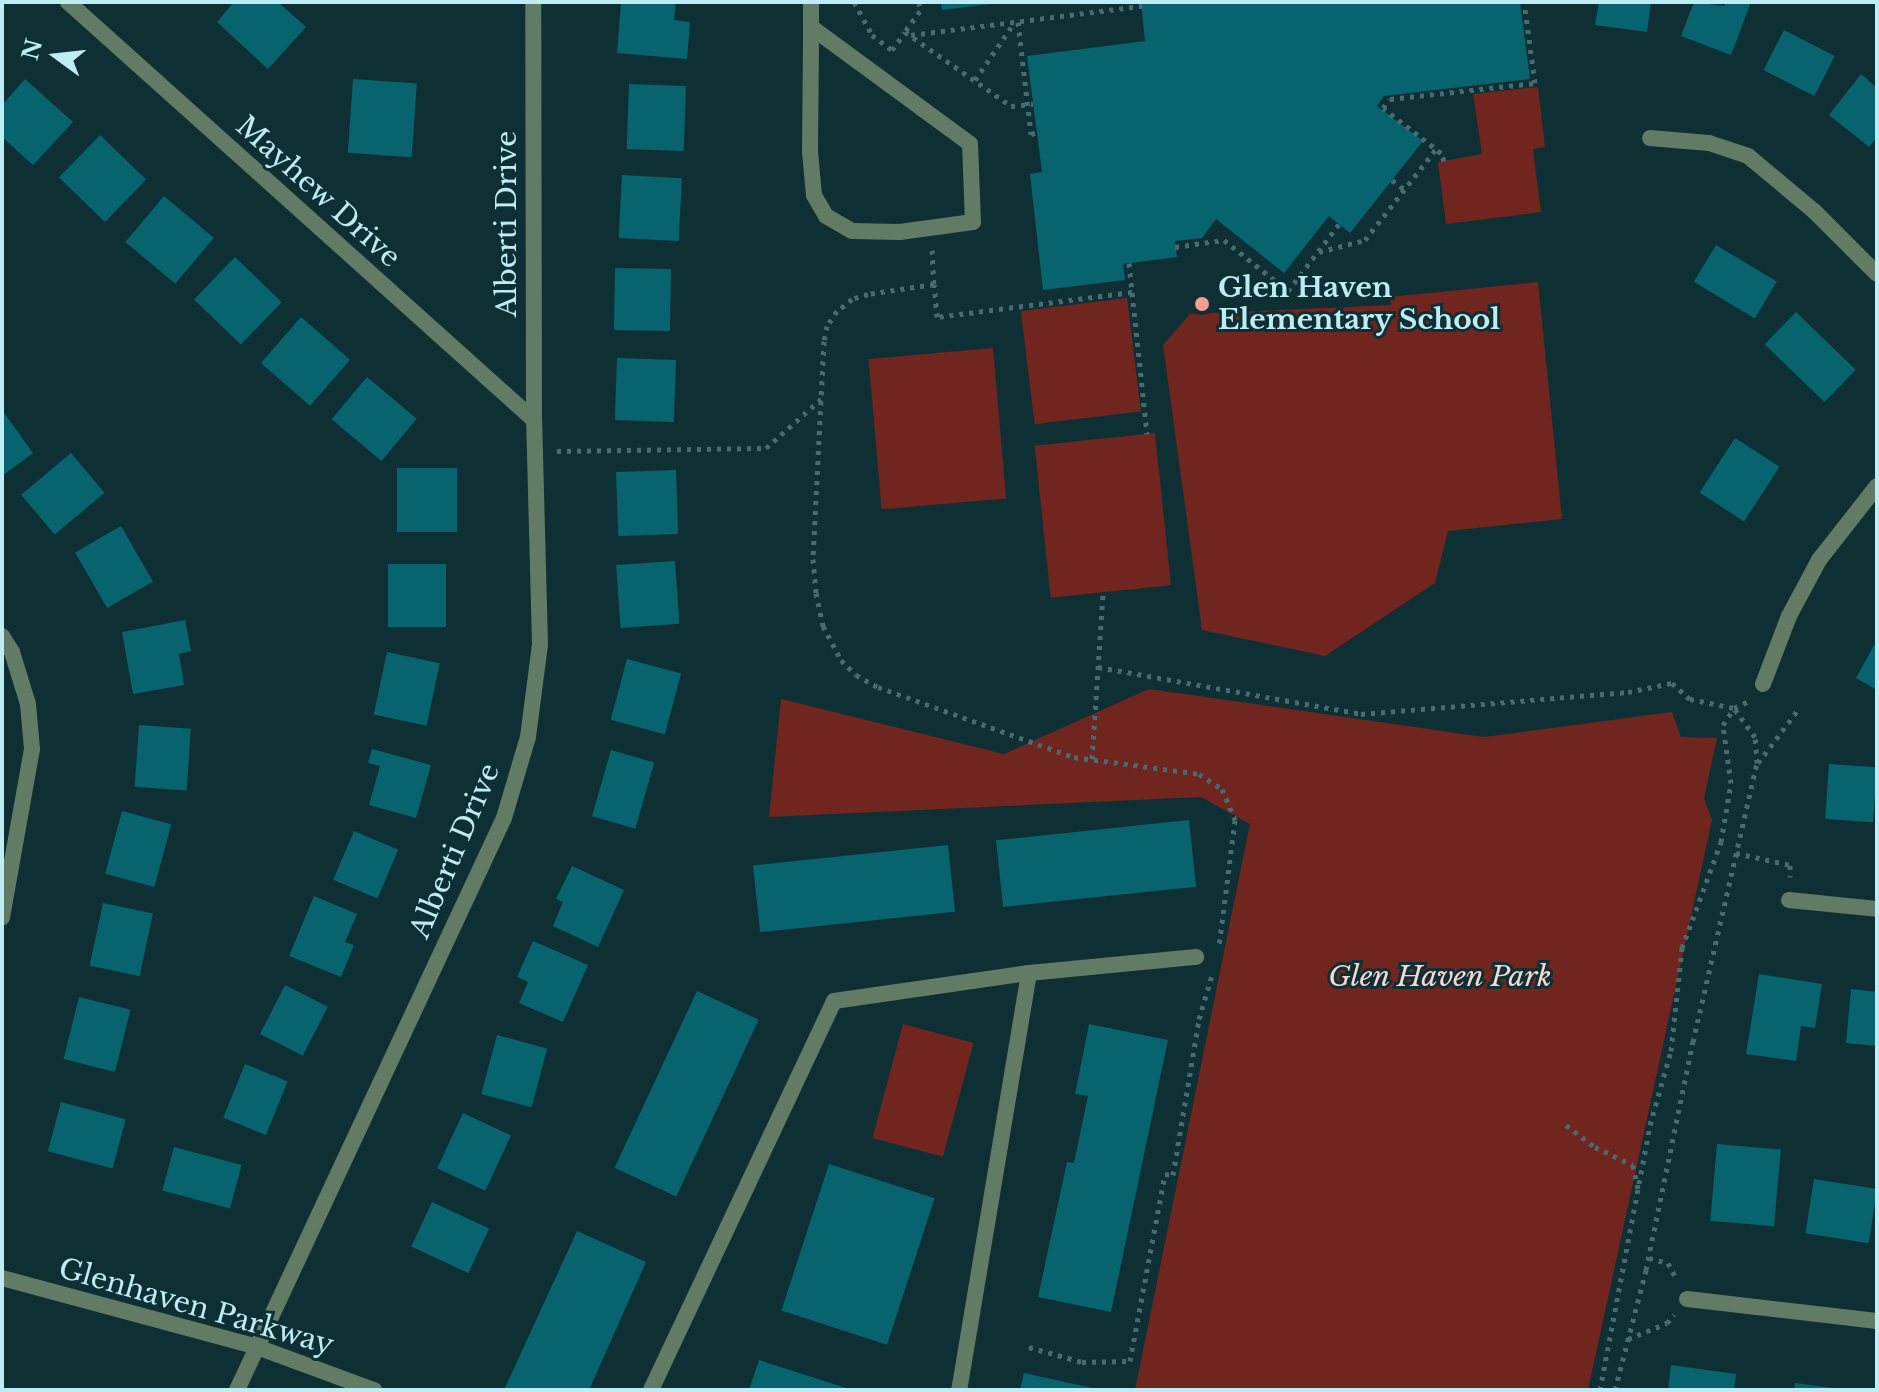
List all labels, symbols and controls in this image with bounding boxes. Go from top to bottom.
north arrow [16,16,96,96]
text: N [17,36,48,63]
street label: Mayhew Drive [229,109,407,275]
street label: Alberti Drive [490,131,524,317]
place label: Glen Haven Elementary School [1218,271,1501,337]
marker: Glen Haven Elementary School [1193,295,1211,313]
street label: Alberti Drive [403,759,507,943]
park label: Glen Haven Park [1328,960,1552,994]
street label: Glenhaven Parkway [55,1252,337,1362]

